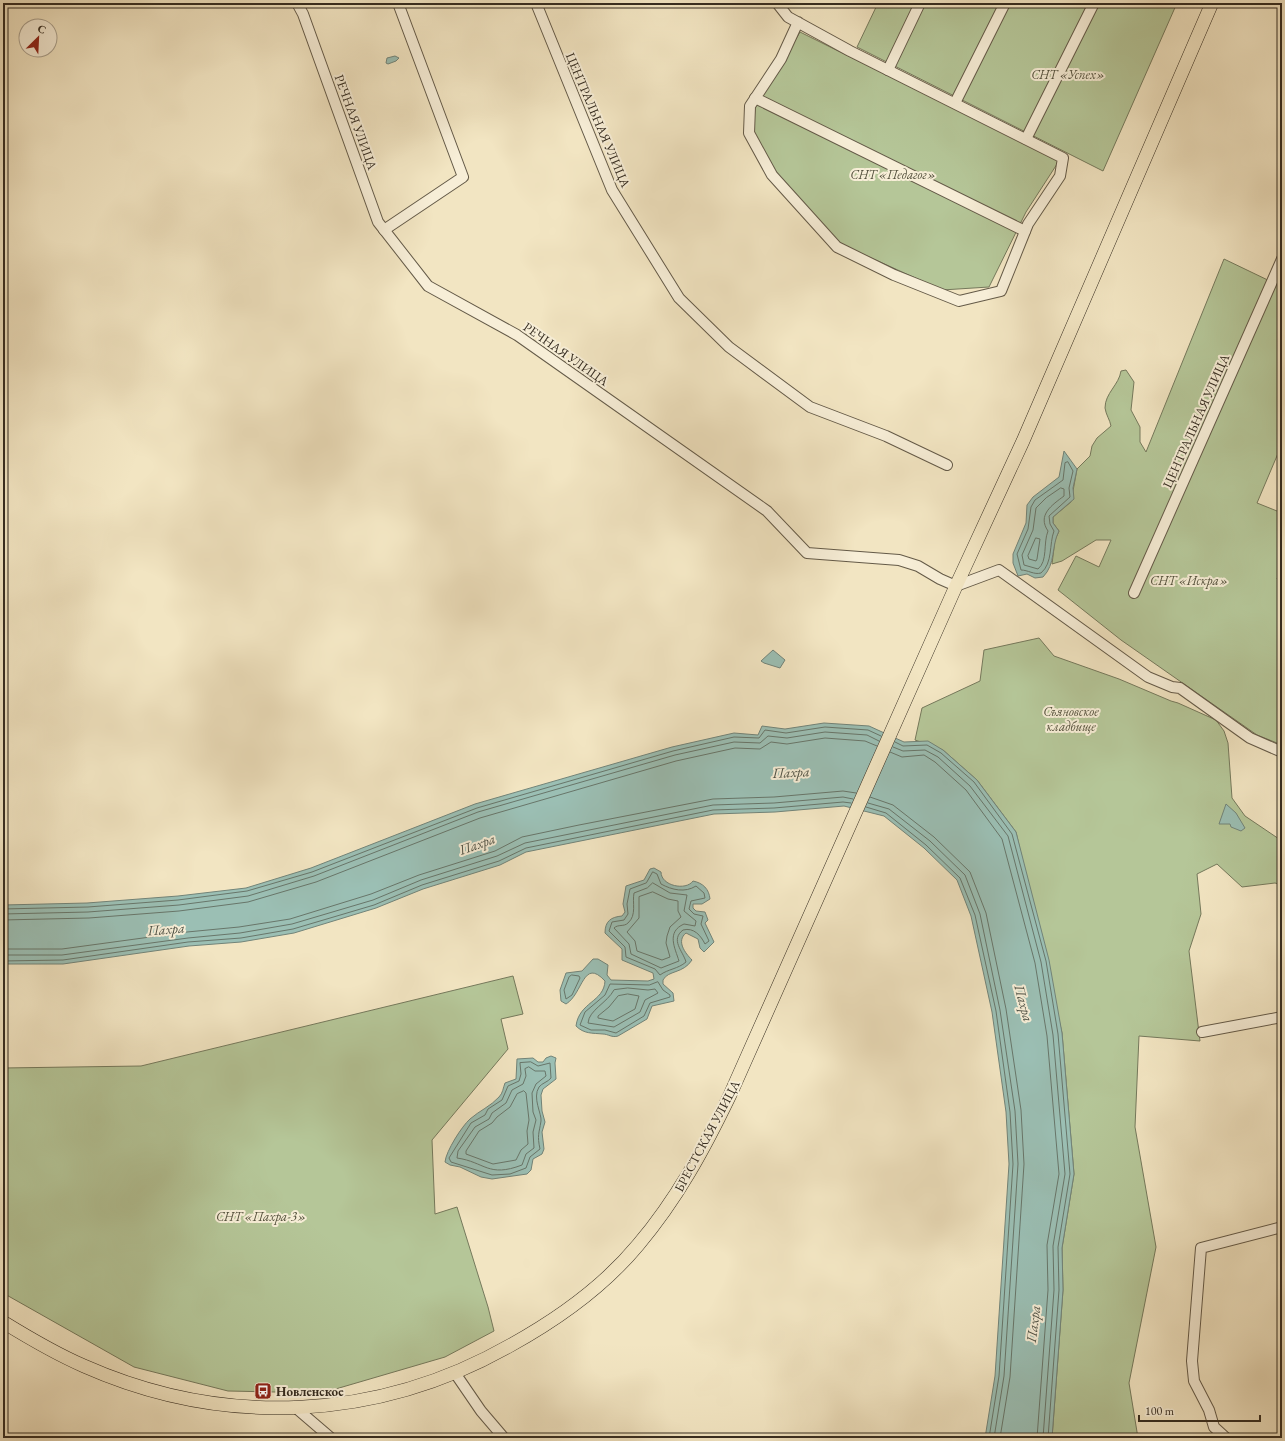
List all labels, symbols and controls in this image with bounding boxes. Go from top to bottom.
north arrow [18,18,58,58]
text: С [36,21,49,37]
street label: ЦЕНТРАЛЬНАЯ УЛИЦА [562,50,635,191]
park label: СНТ «Успех» [1031,66,1105,83]
street label: РЕЧНАЯ УЛИЦА [331,72,381,173]
park label: СНТ «Педагог» [850,166,936,183]
street label: РЕЧНАЯ УЛИЦА [520,318,613,390]
street label: ЦЕНТРАЛЬНАЯ УЛИЦА [1159,350,1234,491]
park label: СНТ «Искра» [1150,572,1228,589]
park label: Съяновское кладбище [1043,703,1099,735]
water label: Пахра [771,762,810,782]
water label: Пахра [455,829,498,859]
water label: Пахра [146,918,185,940]
water label: Пахра [1010,982,1038,1023]
street label: БРЕСТСКАЯ УЛИЦА [670,1076,744,1195]
park label: СНТ «Пахра-3» [216,1208,306,1225]
water label: Пахра [1022,1304,1044,1345]
bus stop icon: Новленское [253,1381,273,1401]
place label: Новленское [276,1383,344,1400]
scale bar [1139,1397,1260,1423]
text: 100 m [1145,1403,1175,1419]

